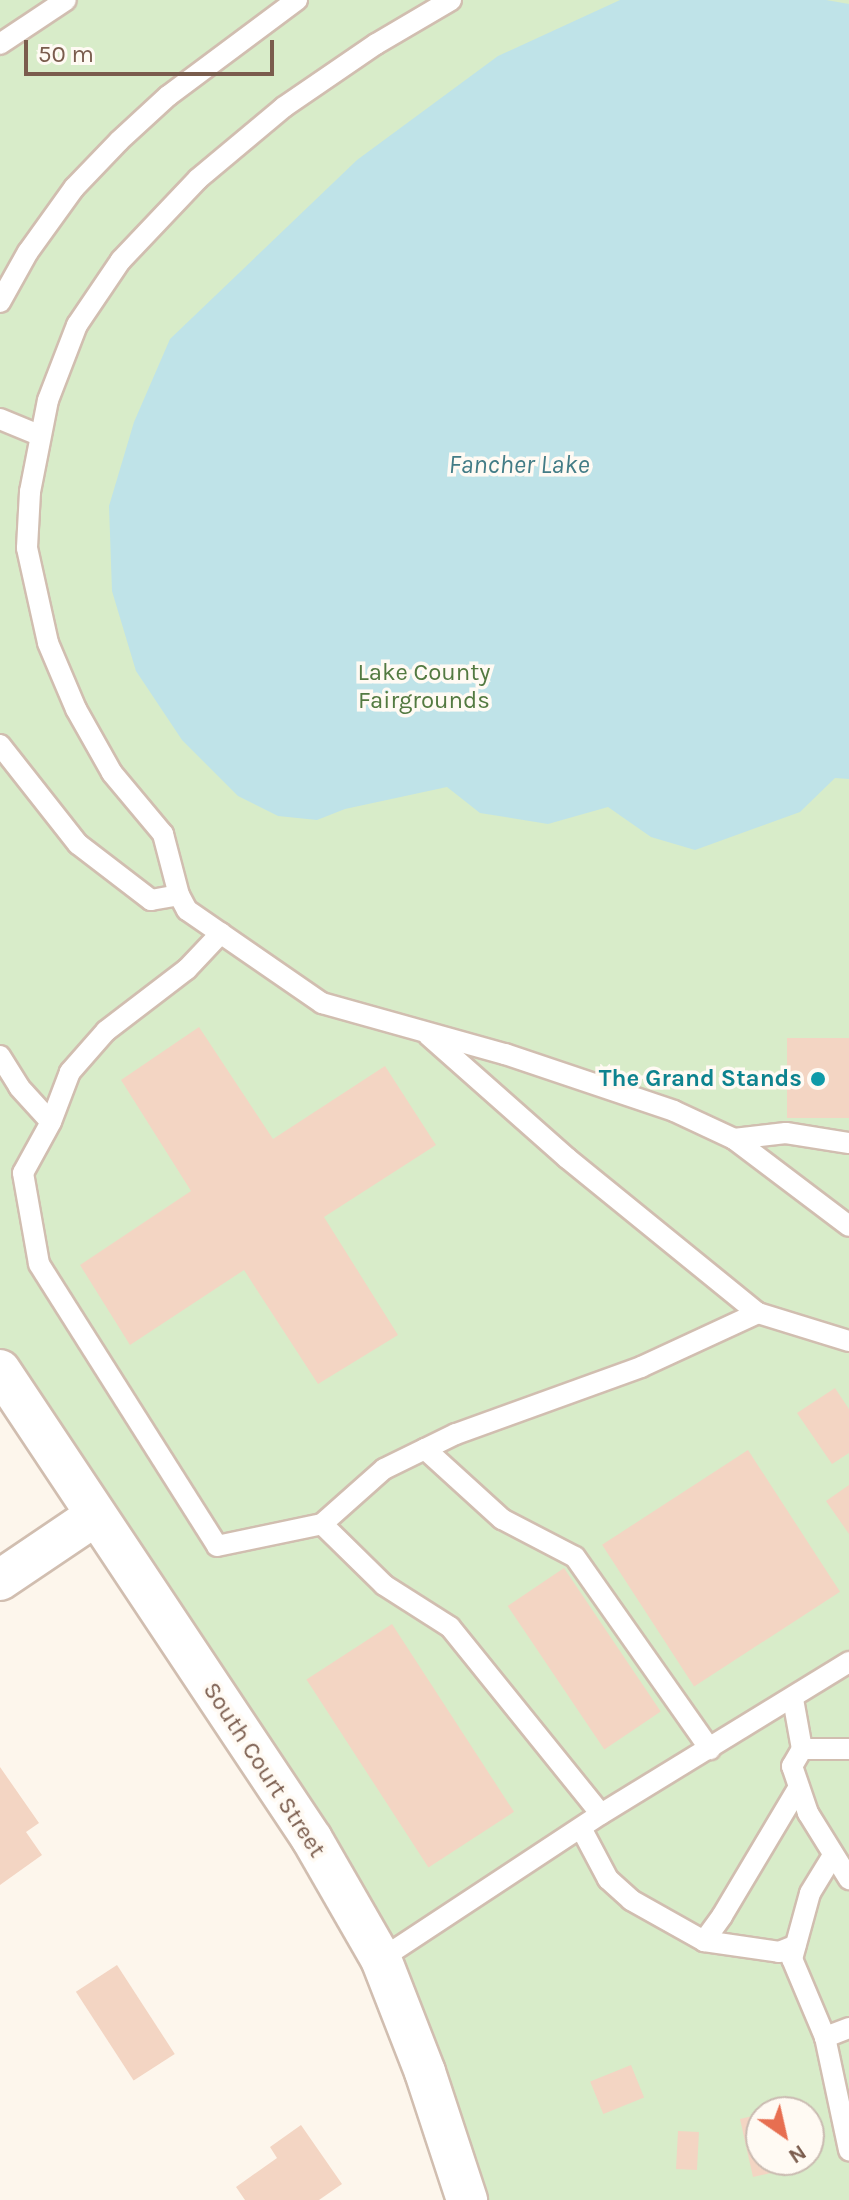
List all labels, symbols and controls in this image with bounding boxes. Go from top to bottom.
scale bar [28,24,278,74]
text: 50 m [38,40,94,68]
water label: Fancher Lake [449,449,589,481]
park label: Lake County Fairgrounds [357,659,491,715]
place label: The Grand Stands [599,1065,802,1093]
marker: The Grand Stands [809,1070,827,1088]
street label: South Court Street [197,1677,331,1863]
north arrow [745,2096,825,2176]
text: N [783,2139,811,2169]

